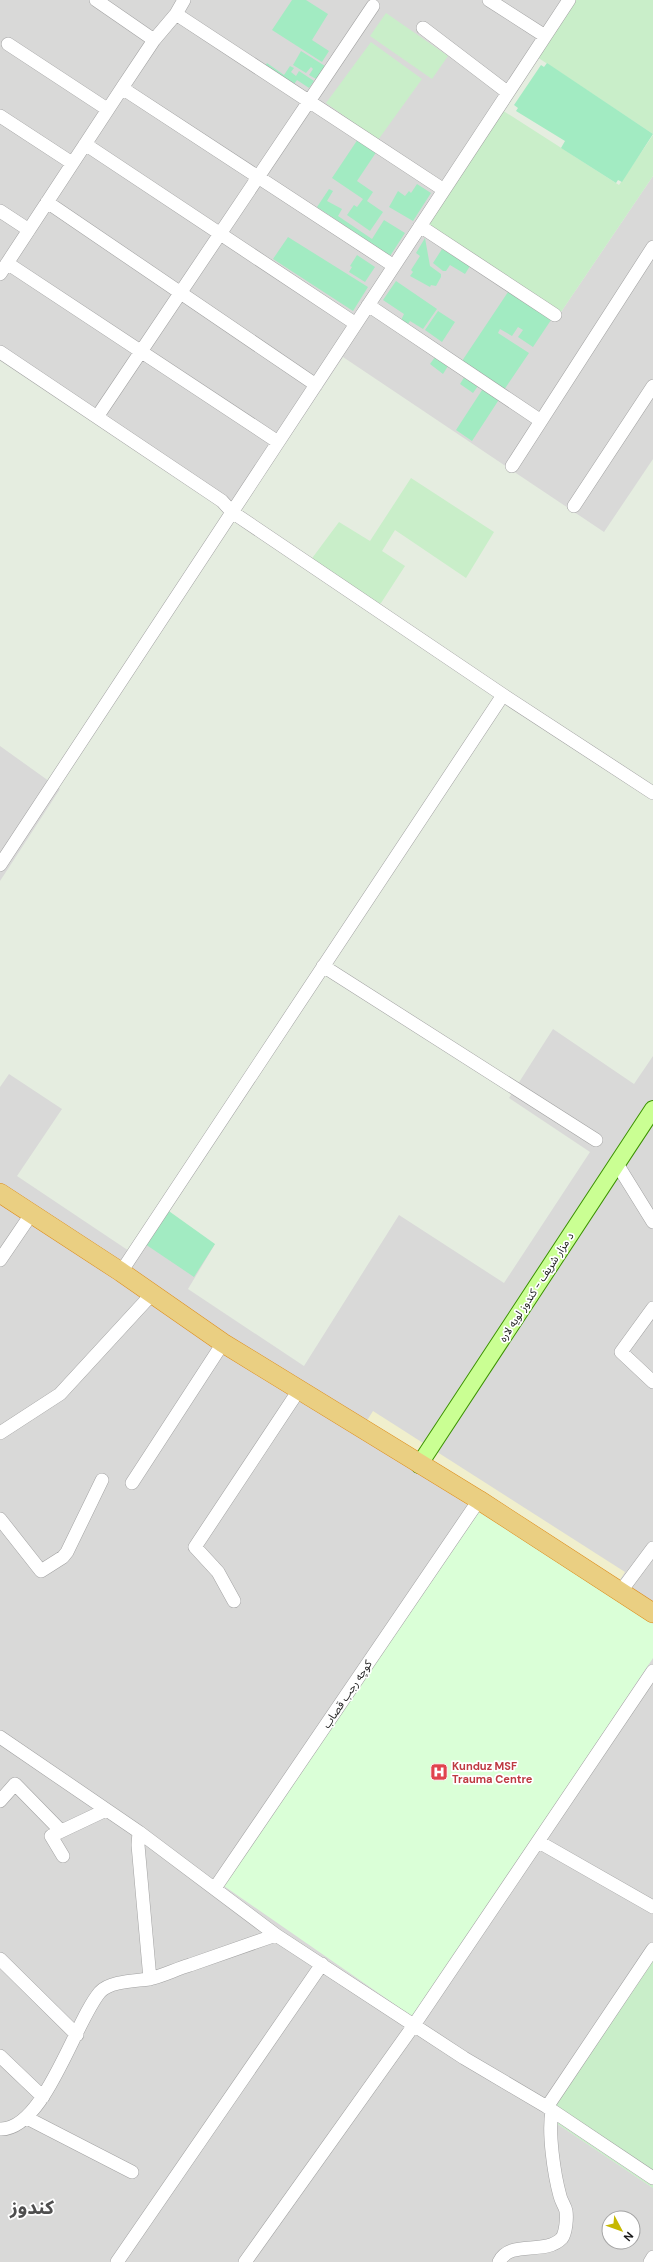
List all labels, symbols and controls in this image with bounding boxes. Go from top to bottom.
street label: د مزار شریف - کندوز لویه لاره [495,1230,577,1344]
street label: کوچه رجب قصاب [319,1657,376,1731]
place label: Kunduz MSF Trauma Centre [452,1759,533,1786]
hospital icon: Kunduz MSF Trauma Centre [429,1762,449,1782]
district label: کندوز [9,2195,54,2220]
north arrow [601,2210,641,2250]
text: N [621,2229,636,2244]

